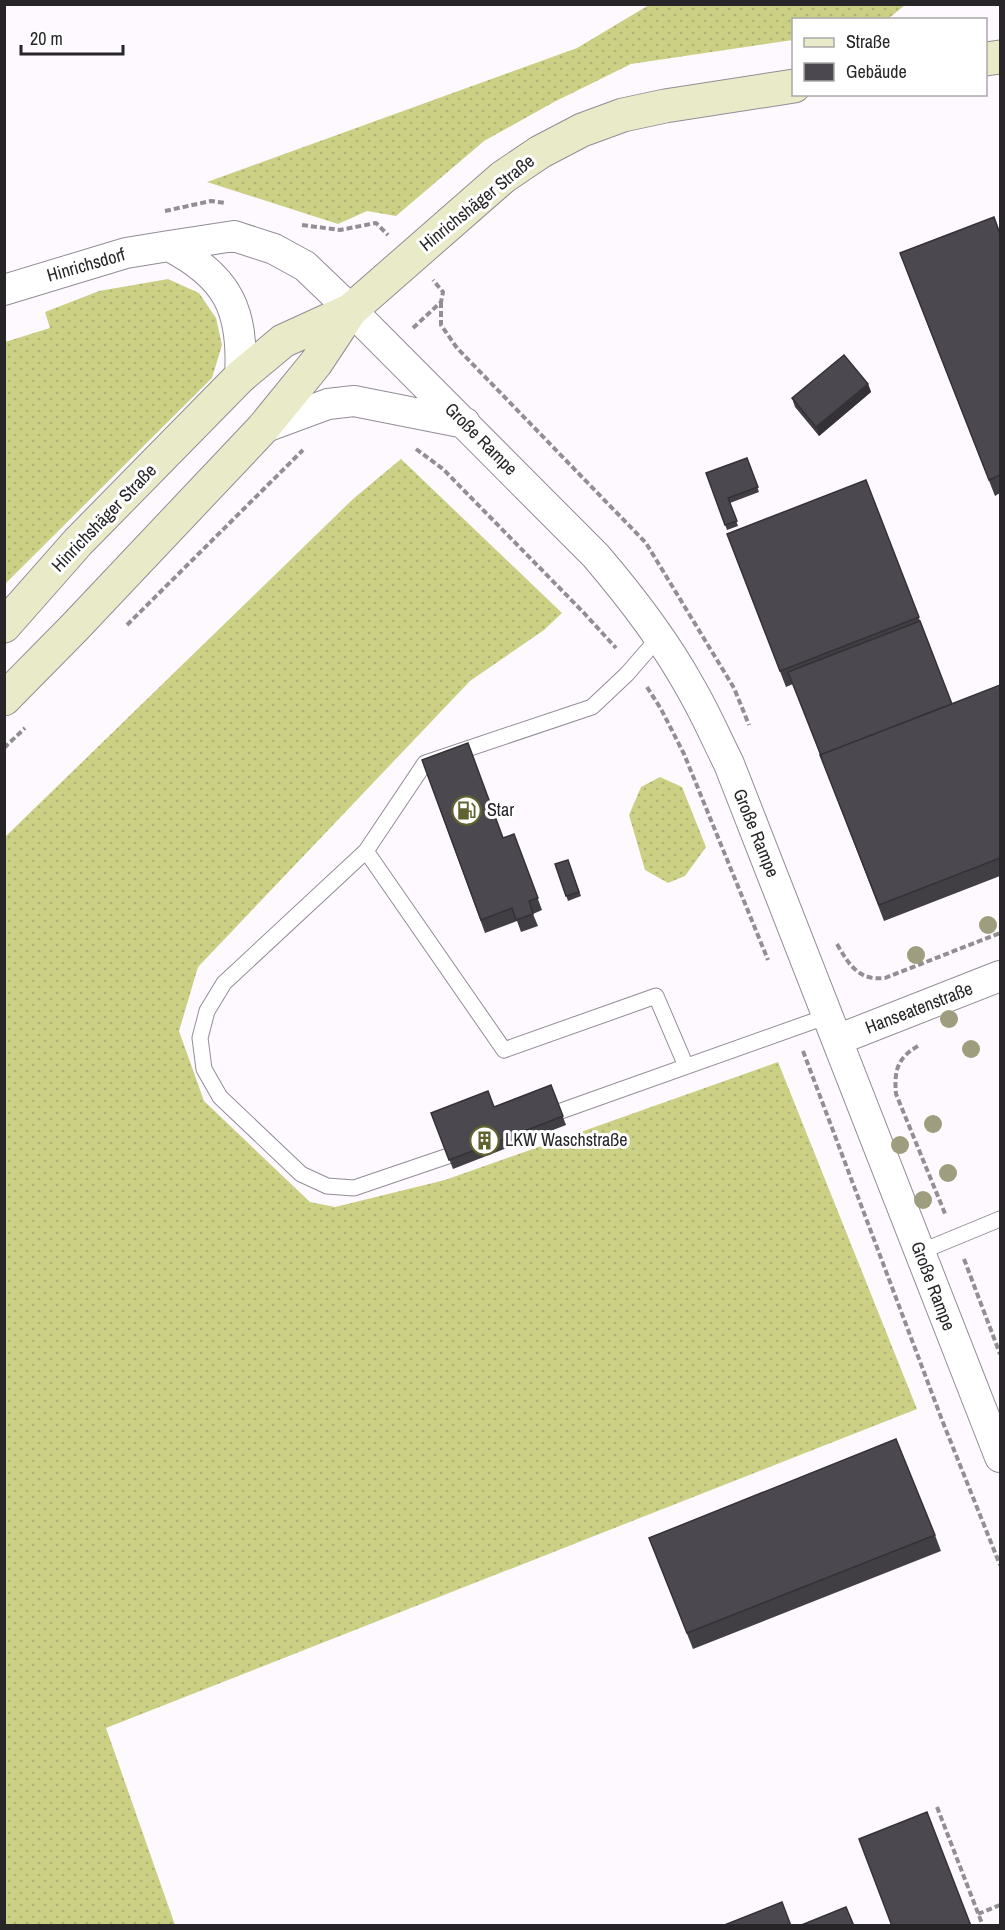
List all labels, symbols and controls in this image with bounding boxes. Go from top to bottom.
scale bar [21,18,123,56]
legend [792,18,987,96]
text: 20 m [30,26,63,51]
text: Straße [846,29,890,54]
text: Gebäude [846,59,907,84]
street label: Hinrichshäger Straße [414,148,539,257]
street label: Hinrichsdorf [44,241,129,288]
street label: Große Rampe [439,397,523,481]
street label: Hinrichshäger Straße [46,458,162,577]
street label: Große Rampe [727,785,786,881]
fuel station icon: Star [450,794,482,826]
place label: Star [487,797,514,822]
street label: Hanseatenstraße [861,976,976,1039]
building icon: LKW Waschstraße [468,1124,500,1156]
place label: LKW Waschstraße [505,1127,628,1152]
street label: Große Rampe [905,1238,962,1334]

